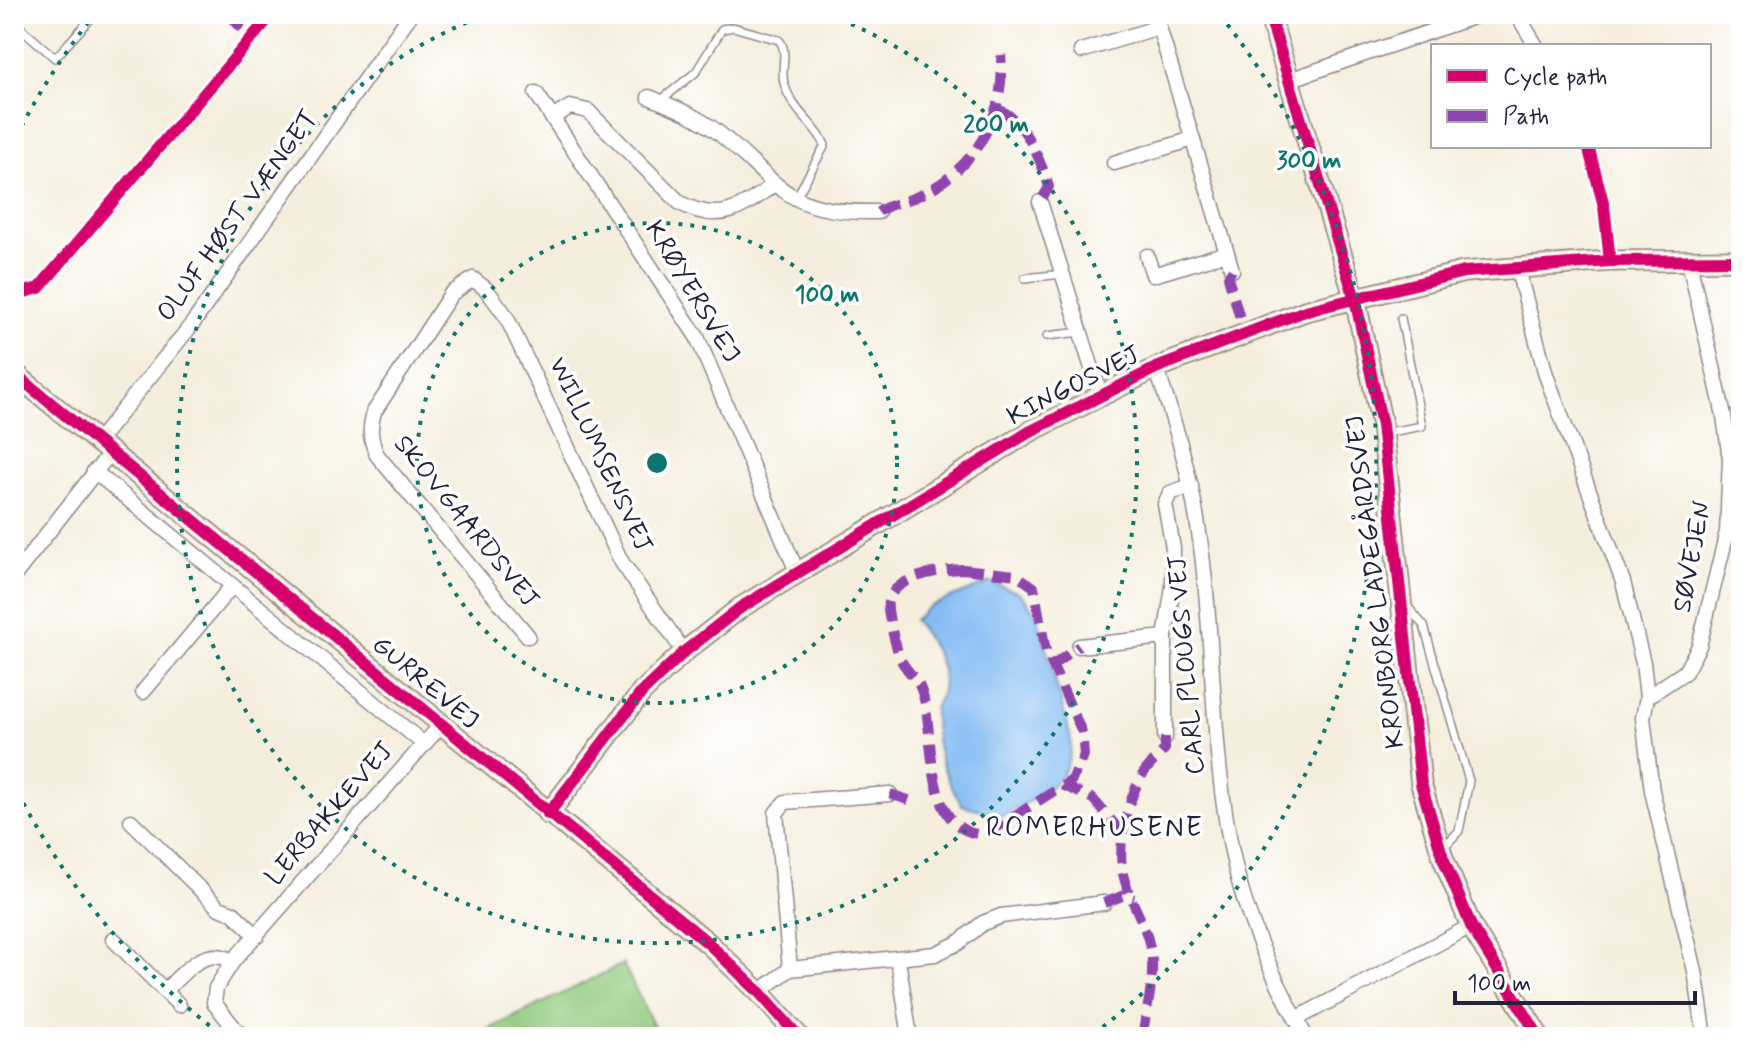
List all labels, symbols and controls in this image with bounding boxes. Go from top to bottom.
legend [1431,44,1711,148]
text: Cycle path [1503,62,1608,93]
text: Path [1503,102,1549,133]
street label: OLUF HØST VÆNGET [150,103,326,329]
text: 200 m [963,110,1029,141]
text: 300 m [1277,146,1341,177]
street label: KRØYERSVEJ [636,215,748,369]
text: 100 m [795,280,859,311]
street label: KINGOSVEJ [1002,338,1146,434]
street label: WILLUMSENSVEJ [540,352,660,558]
street label: KRONBORG LADEGÅRDSVEJ [1338,414,1413,751]
street label: SKOVGAARDSVEJ [386,428,546,616]
centre of rings [643,449,671,477]
street label: SØVEJEN [1666,498,1720,615]
street label: CARL PLOUGS VEJ [1160,554,1214,776]
street label: GURREVEJ [364,628,486,738]
street label: LERBAKKEVEJ [258,735,402,893]
district label: ROMERHUSENE [986,810,1204,847]
scale bar [1455,955,1695,1005]
text: 100 m [1467,969,1531,1000]

